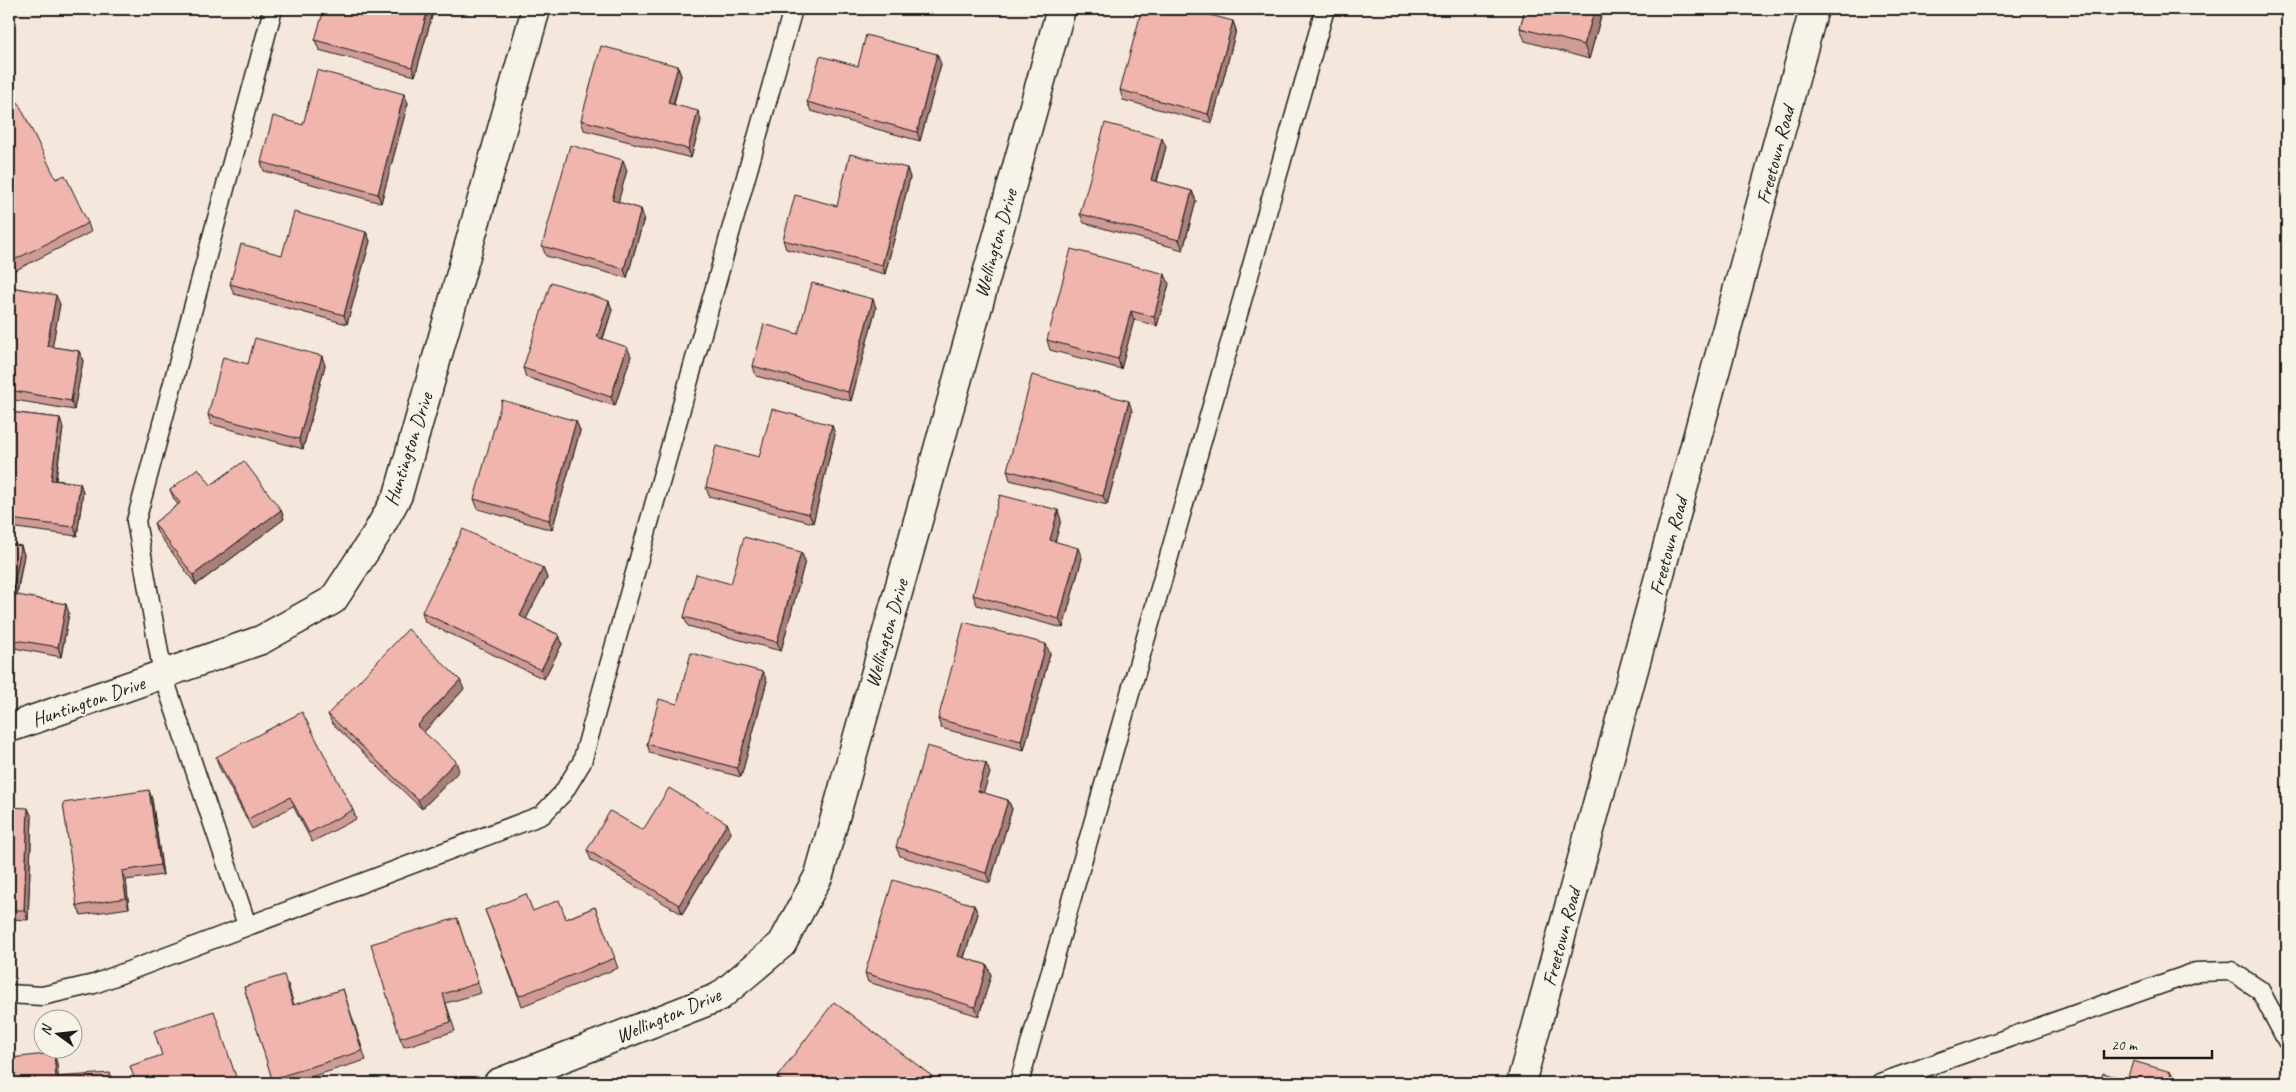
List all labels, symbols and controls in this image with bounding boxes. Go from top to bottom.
street label: Freetown Road [1750,100,1801,207]
street label: Wellington Drive [968,185,1023,300]
street label: Huntington Drive [378,388,439,509]
street label: Freetown Road [1643,491,1694,598]
street label: Wellington Drive [859,575,914,690]
street label: Huntington Drive [29,670,149,732]
street label: Freetown Road [1536,882,1587,989]
street label: Wellington Drive [612,982,726,1049]
north arrow [32,1010,82,1060]
text: N [37,1022,56,1037]
scale bar [2104,1027,2211,1059]
text: 20 m [2111,1036,2138,1055]

